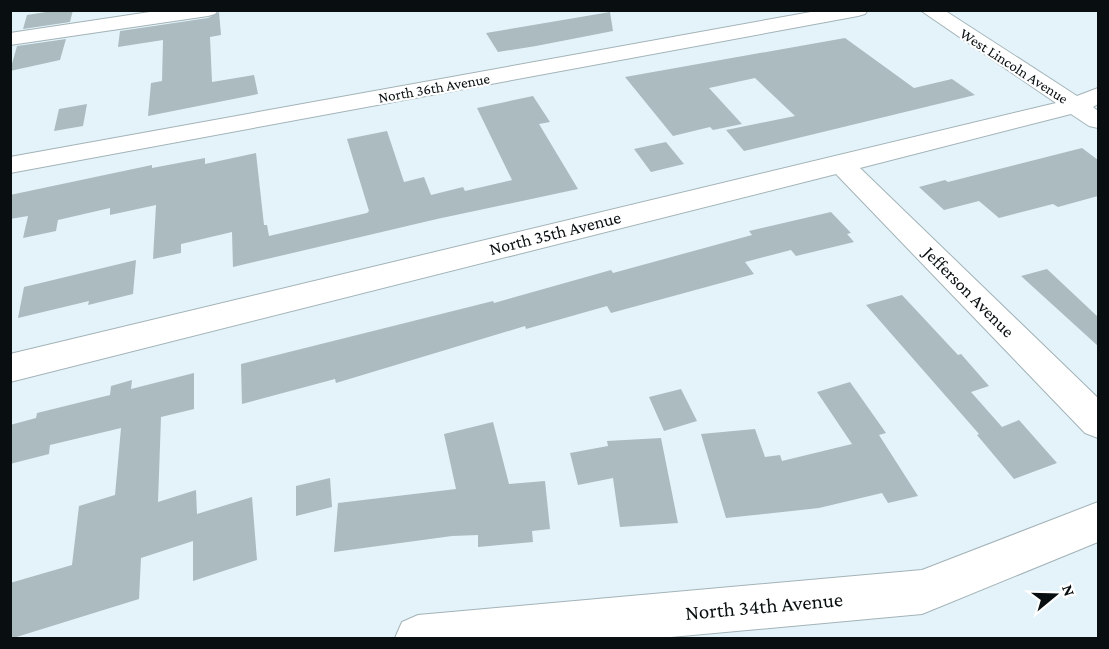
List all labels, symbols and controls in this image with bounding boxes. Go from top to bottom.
street label: West Lincoln Avenue [957,25,1071,107]
street label: North 36th Avenue [377,70,491,106]
street label: North 35th Avenue [487,207,623,259]
street label: Jefferson Avenue [918,241,1019,342]
north arrow [1025,565,1085,625]
text: N [1059,582,1079,598]
street label: North 34th Avenue [684,587,844,625]

